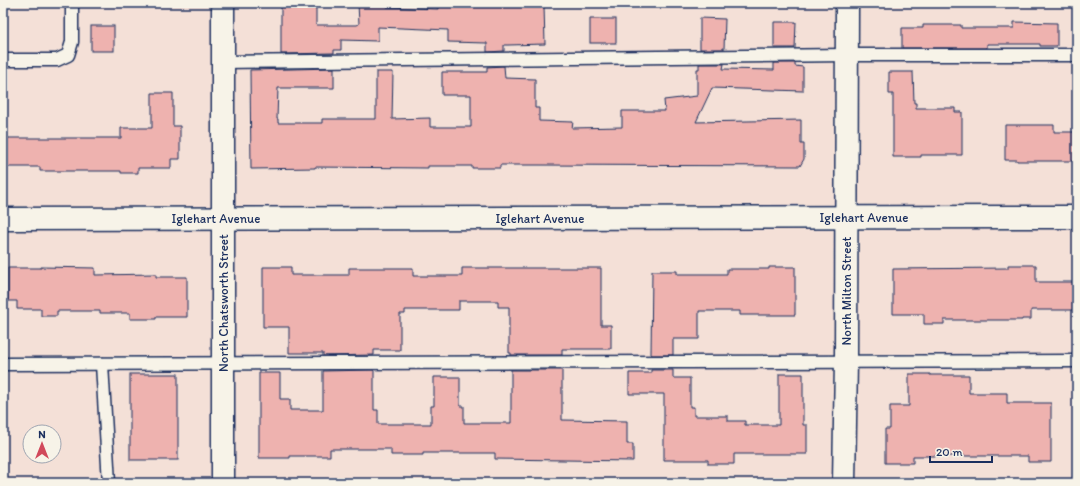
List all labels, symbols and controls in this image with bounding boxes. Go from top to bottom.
street label: Iglehart Avenue [820,210,908,225]
street label: Iglehart Avenue [172,211,260,226]
street label: Iglehart Avenue [496,211,584,226]
street label: North Chatsworth Street [216,234,231,372]
street label: North Milton Street [839,236,854,345]
north arrow [22,424,62,464]
text: N [38,428,46,441]
scale bar [930,438,992,464]
text: 20 m [936,445,963,459]

